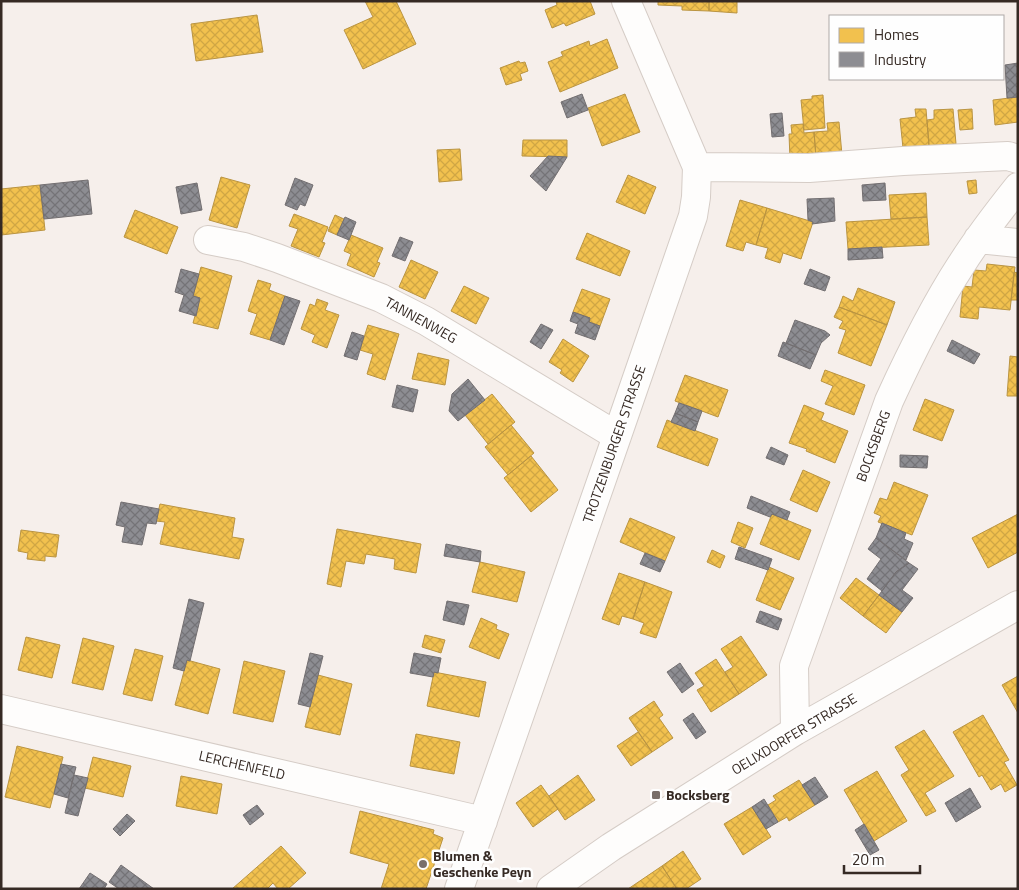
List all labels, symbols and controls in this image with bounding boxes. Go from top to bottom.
legend [829,15,1004,80]
text: Homes [874,23,919,46]
text: Industry [874,48,926,71]
street label: TANNENWEG [381,291,461,348]
street label: TROTZENBURGER STRASSE [577,362,651,526]
street label: BOCKSBERG [850,407,895,484]
street label: OELIXDORFER STRASSE [727,688,861,779]
street label: LERCHENFELD [197,744,287,785]
place label: Bocksberg [666,784,730,805]
marker: Bocksberg [650,789,662,801]
scale bar [844,842,920,874]
place label: Blumen & Geschenke Peyn [433,845,532,882]
text: 20 m [852,848,885,871]
marker: Blumen & Geschenke Peyn [417,858,429,870]

